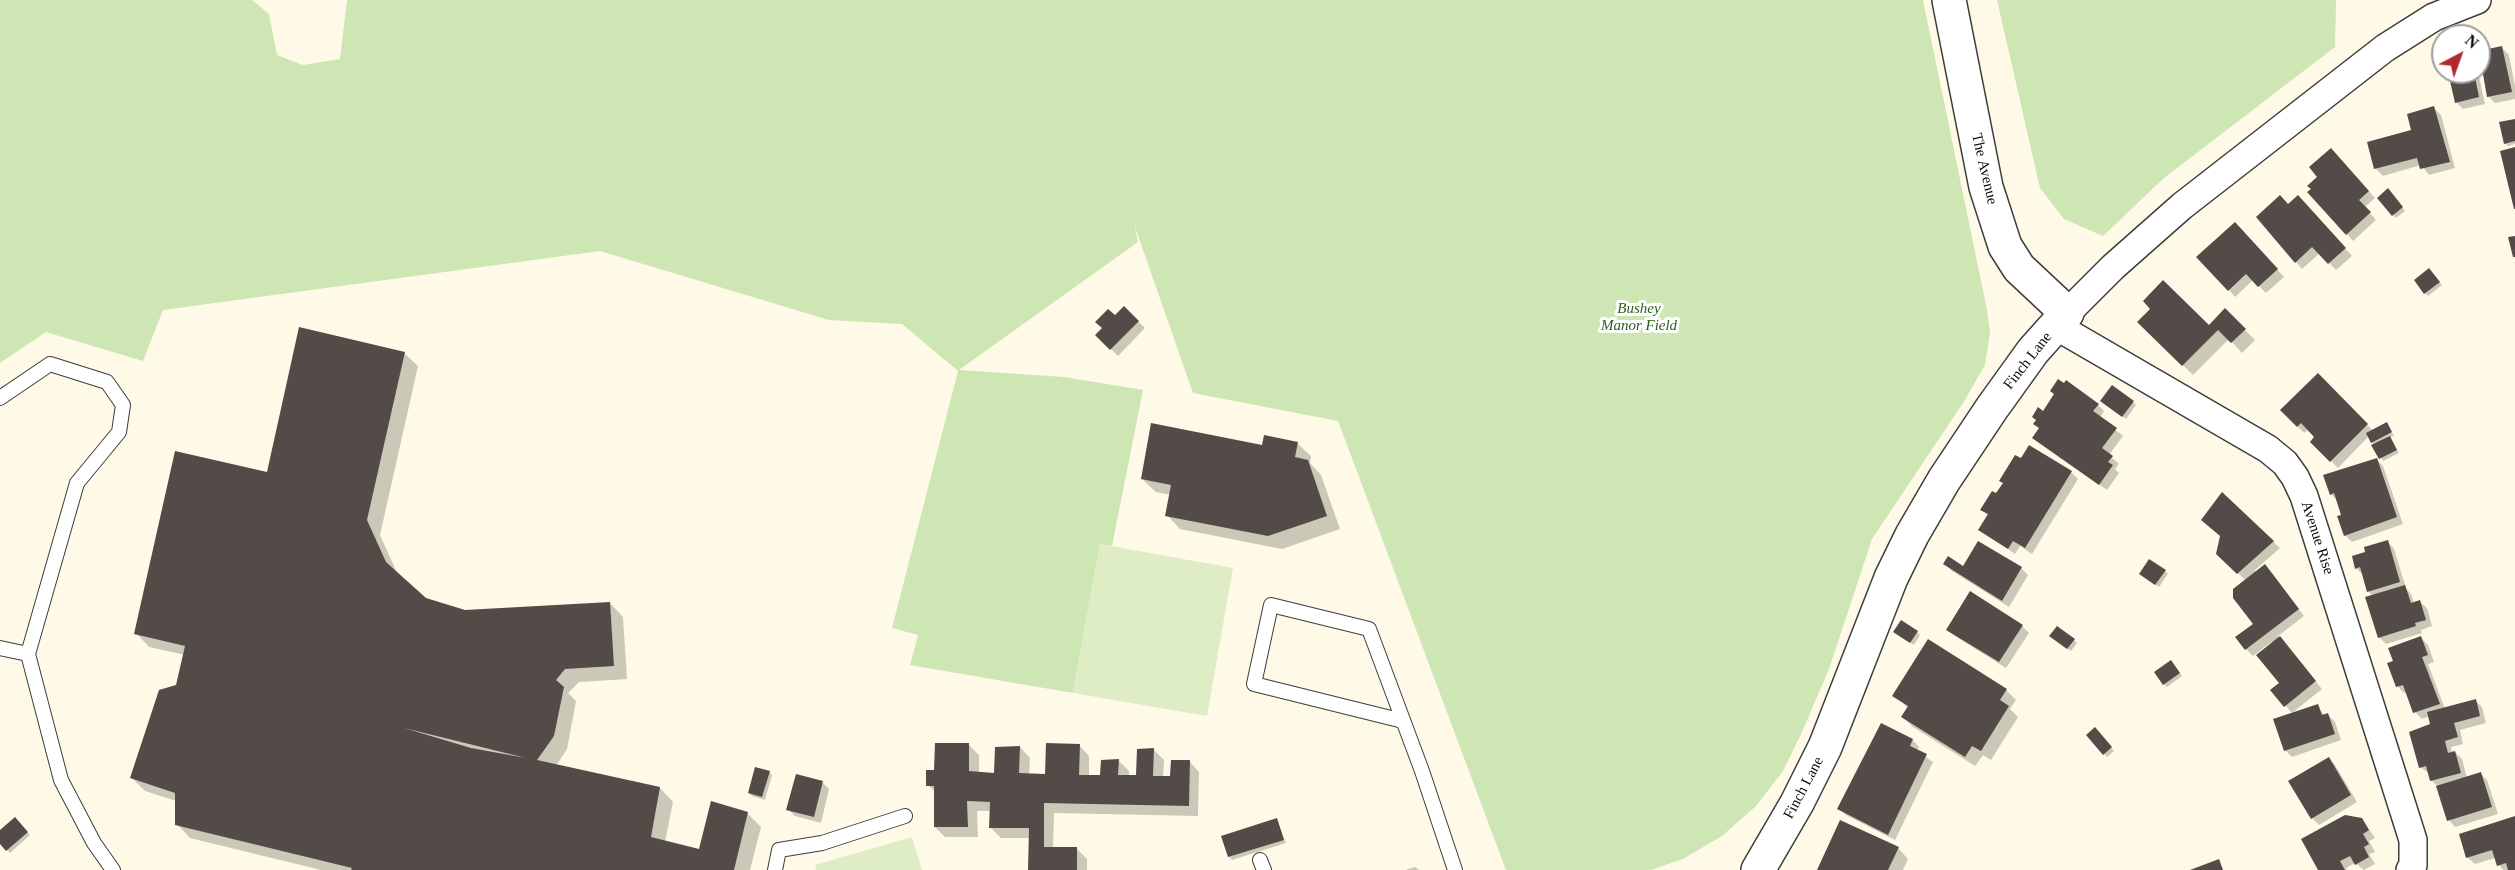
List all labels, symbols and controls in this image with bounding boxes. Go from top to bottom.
north arrow [2431,24,2491,84]
text: N [2462,31,2482,52]
street label: The Avenue [1967,132,2001,206]
park label: Bushey Manor Field [1601,300,1677,335]
street label: Finch Lane [2000,329,2056,393]
street label: Avenue Rise [2297,499,2337,577]
street label: Finch Lane [1780,754,1828,822]

